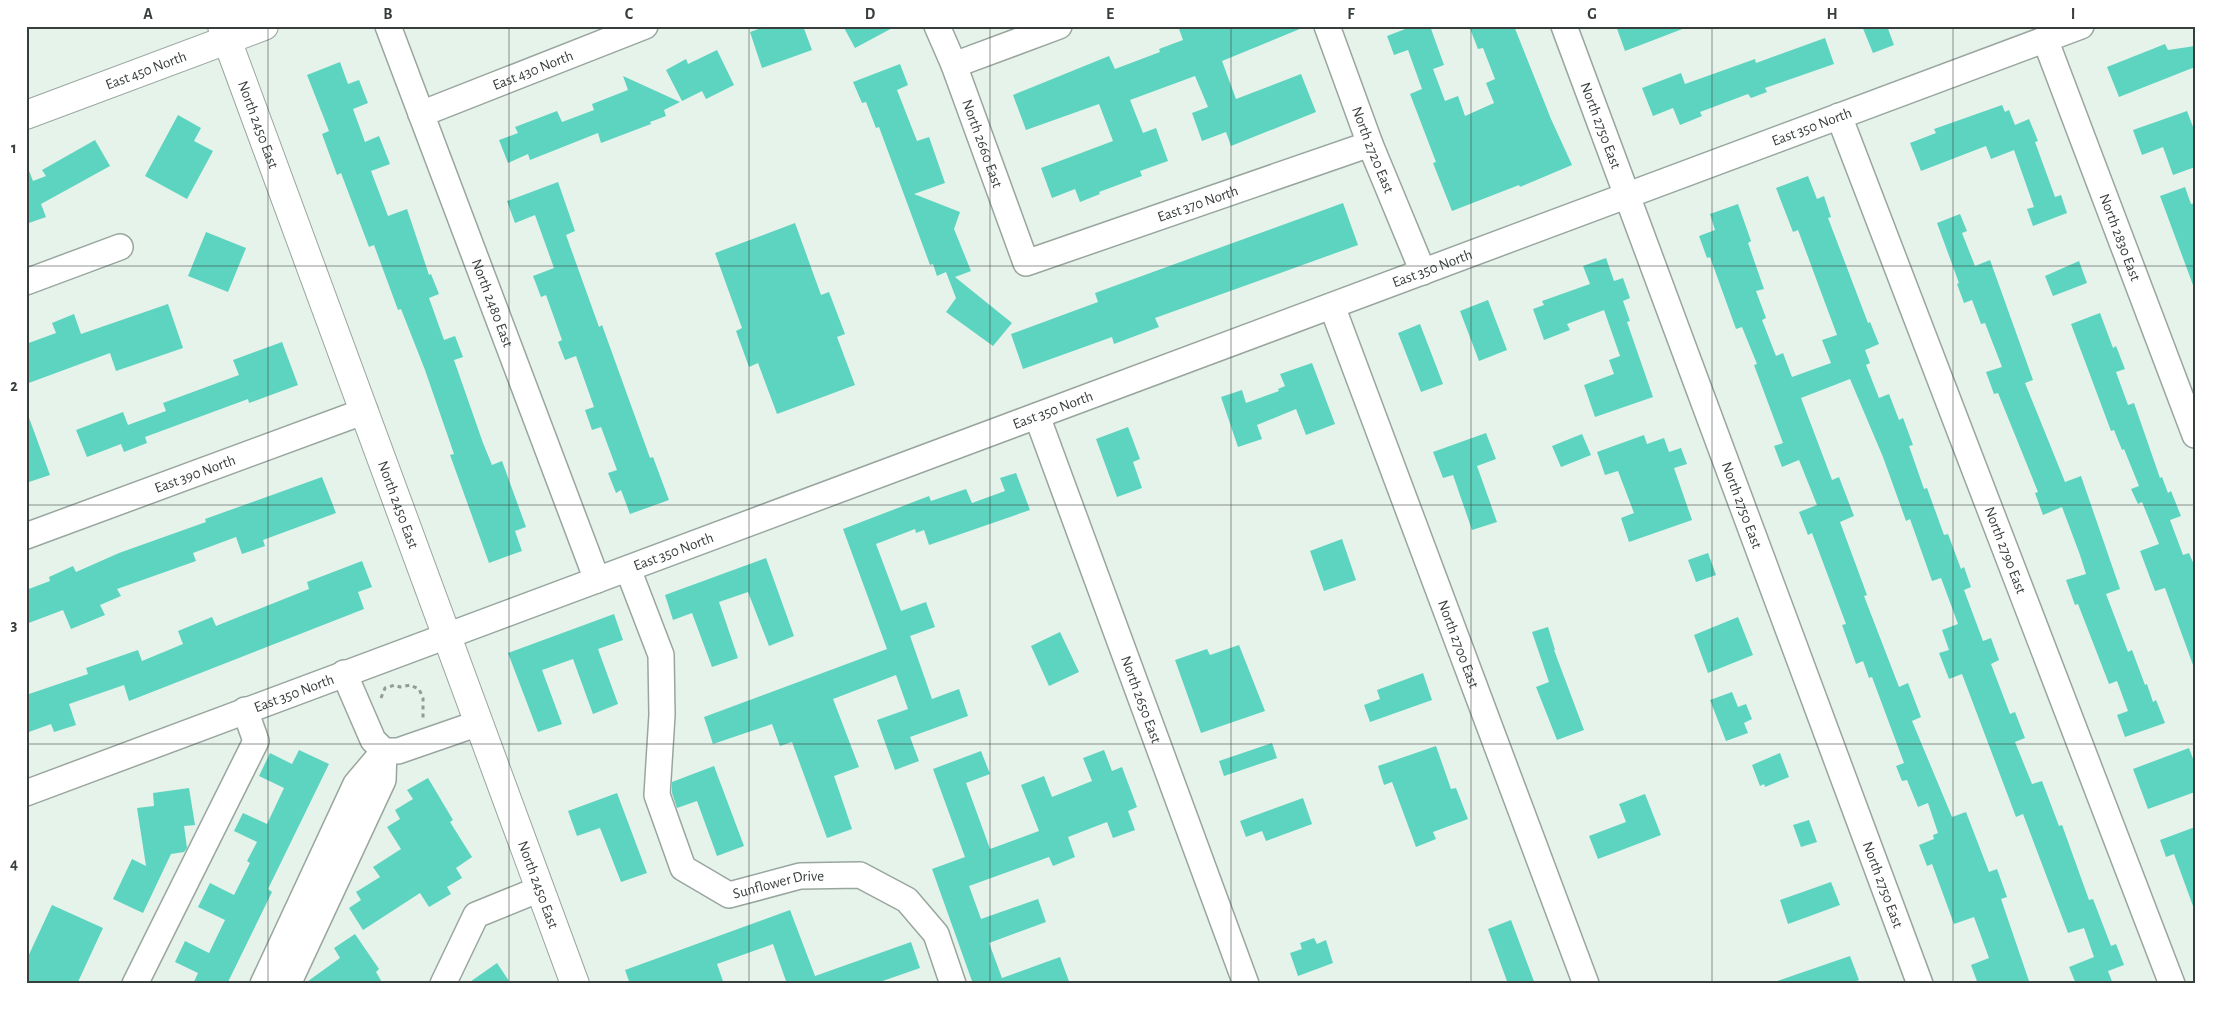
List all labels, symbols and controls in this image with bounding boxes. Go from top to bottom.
text: A [143,6,153,22]
text: B [383,6,393,22]
text: C [625,6,634,22]
text: D [865,6,876,22]
text: E [1106,6,1114,22]
text: F [1347,6,1355,22]
text: G [1587,6,1597,22]
text: H [1826,6,1838,22]
text: I [2071,6,2075,22]
street label: East 450 North [103,48,188,92]
street label: East 430 North [490,48,575,93]
street label: North 2450 East [235,79,281,171]
street label: North 2750 East [1578,80,1624,171]
street label: North 2660 East [960,97,1005,190]
street label: North 2720 East [1349,104,1397,195]
street label: East 350 North [1770,105,1854,148]
text: 1 [11,140,17,156]
street label: East 370 North [1156,183,1240,224]
street label: North 2830 East [2097,192,2143,283]
street label: East 350 North [1390,246,1474,290]
street label: North 2480 East [469,257,516,349]
text: 2 [10,378,18,394]
street label: East 350 North [1011,388,1095,432]
street label: East 390 North [152,452,237,495]
street label: North 2450 East [375,459,421,551]
street label: North 2750 East [1719,460,1765,551]
street label: North 2790 East [1982,505,2029,596]
street label: East 350 North [631,530,715,573]
street label: North 2700 East [1435,598,1482,690]
text: 3 [11,617,18,633]
street label: North 2650 East [1118,654,1164,745]
street label: East 350 North [252,671,336,715]
street label: North 2450 East [515,839,561,931]
street label: North 2750 East [1860,839,1906,930]
text: 4 [10,856,18,872]
street label: Sunflower Drive [731,868,824,901]

